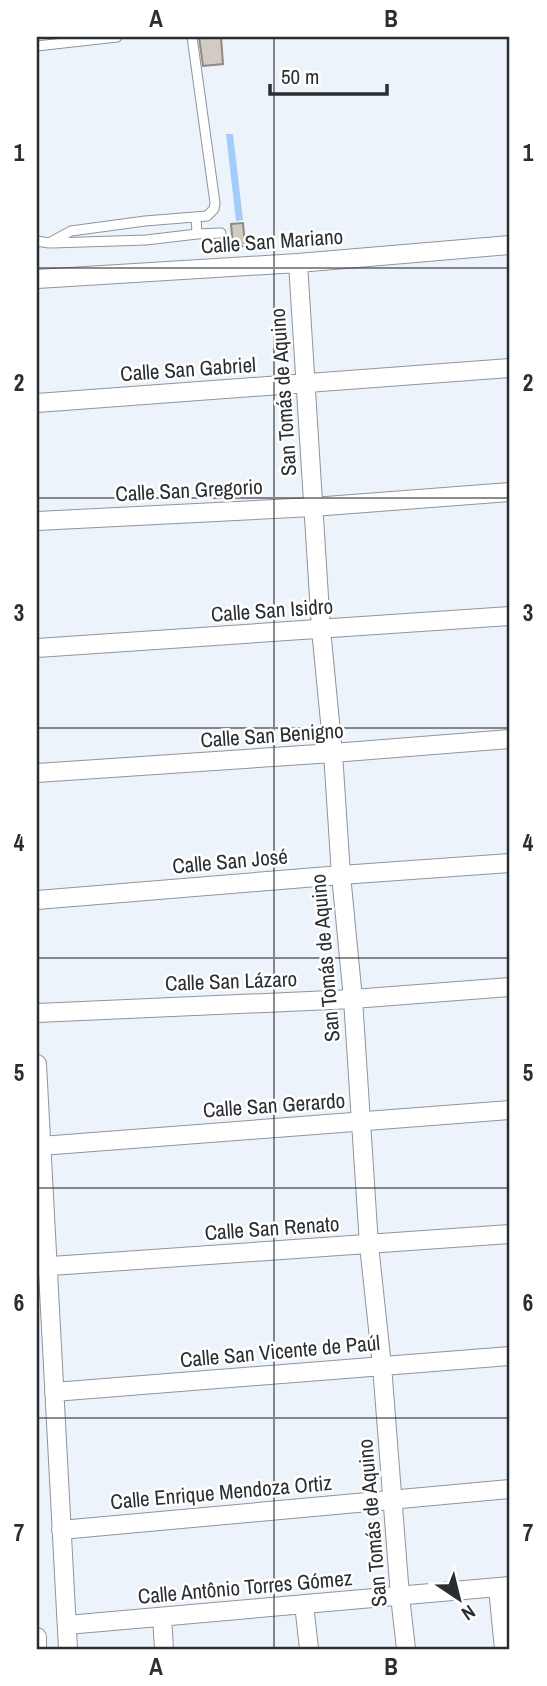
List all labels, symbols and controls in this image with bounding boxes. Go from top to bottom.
text: A [149,3,163,34]
text: B [384,3,398,34]
scale bar [270,52,388,96]
text: 50 m [281,62,319,91]
text: 1 [14,137,25,168]
text: 1 [523,137,534,168]
street label: Calle San Mariano [200,222,344,260]
street label: San Tomás de Aquino [263,307,303,477]
street label: Calle San Gabriel [119,350,257,388]
text: 2 [14,367,24,398]
text: 2 [523,367,533,398]
street label: Calle San Gregorio [115,472,263,508]
street label: Calle San Isidro [210,591,334,629]
text: 3 [14,597,24,628]
text: 3 [523,597,533,628]
street label: Calle San Benigno [199,716,345,754]
text: 4 [14,827,25,858]
text: 4 [523,827,534,858]
street label: Calle San José [171,842,289,880]
street label: San Tomás de Aquino [303,873,347,1043]
street label: Calle San Lázaro [164,964,298,998]
text: 5 [14,1057,24,1088]
text: 5 [523,1057,533,1088]
street label: Calle San Gerardo [202,1086,346,1124]
street label: Calle San Renato [204,1209,340,1247]
text: 6 [14,1287,24,1318]
text: 6 [523,1287,533,1318]
street label: Calle San Vicente de Paúl [179,1328,381,1374]
street label: San Tomás de Aquino [350,1438,394,1608]
street label: Calle Enrique Mendoza Ortiz [109,1468,333,1516]
text: 7 [14,1517,24,1548]
text: 7 [523,1517,533,1548]
street label: Calle Antônio Torres Gómez [137,1563,354,1611]
north arrow [424,1564,494,1634]
text: N [457,1599,481,1627]
text: A [149,1651,163,1682]
text: B [384,1651,398,1682]

